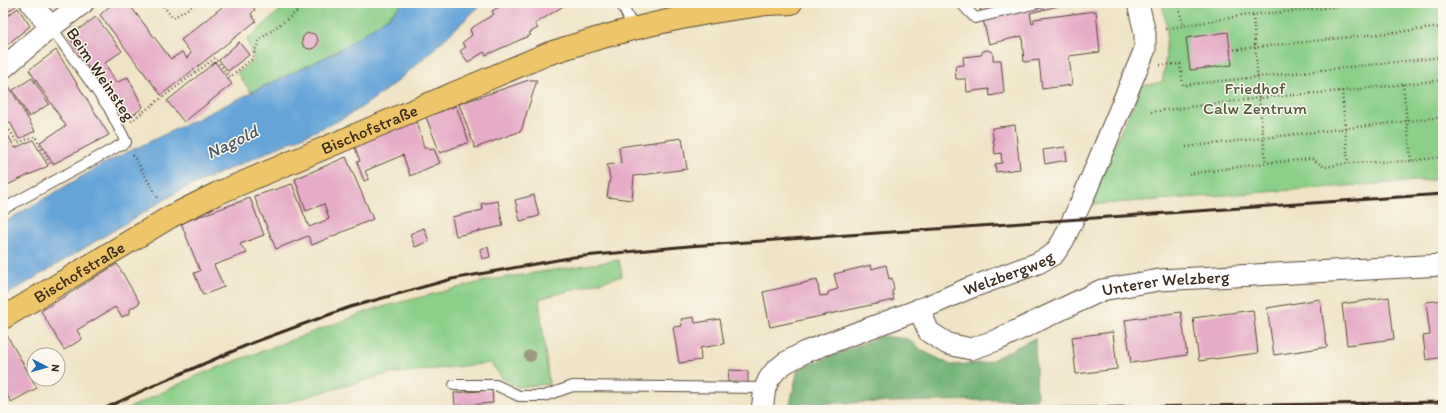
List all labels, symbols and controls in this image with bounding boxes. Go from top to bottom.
street label: Beim Weinsteg [62,23,140,125]
park label: Friedhof Calw Zentrum [1203,78,1307,118]
street label: Bischofstraße [318,100,421,158]
water label: Nagold [203,119,263,164]
street label: Bischofstraße [30,237,128,307]
street label: Welzbergweg [960,246,1058,300]
street label: Unterer Welzberg [1100,266,1230,300]
north arrow [26,347,66,387]
text: N [49,364,62,372]

